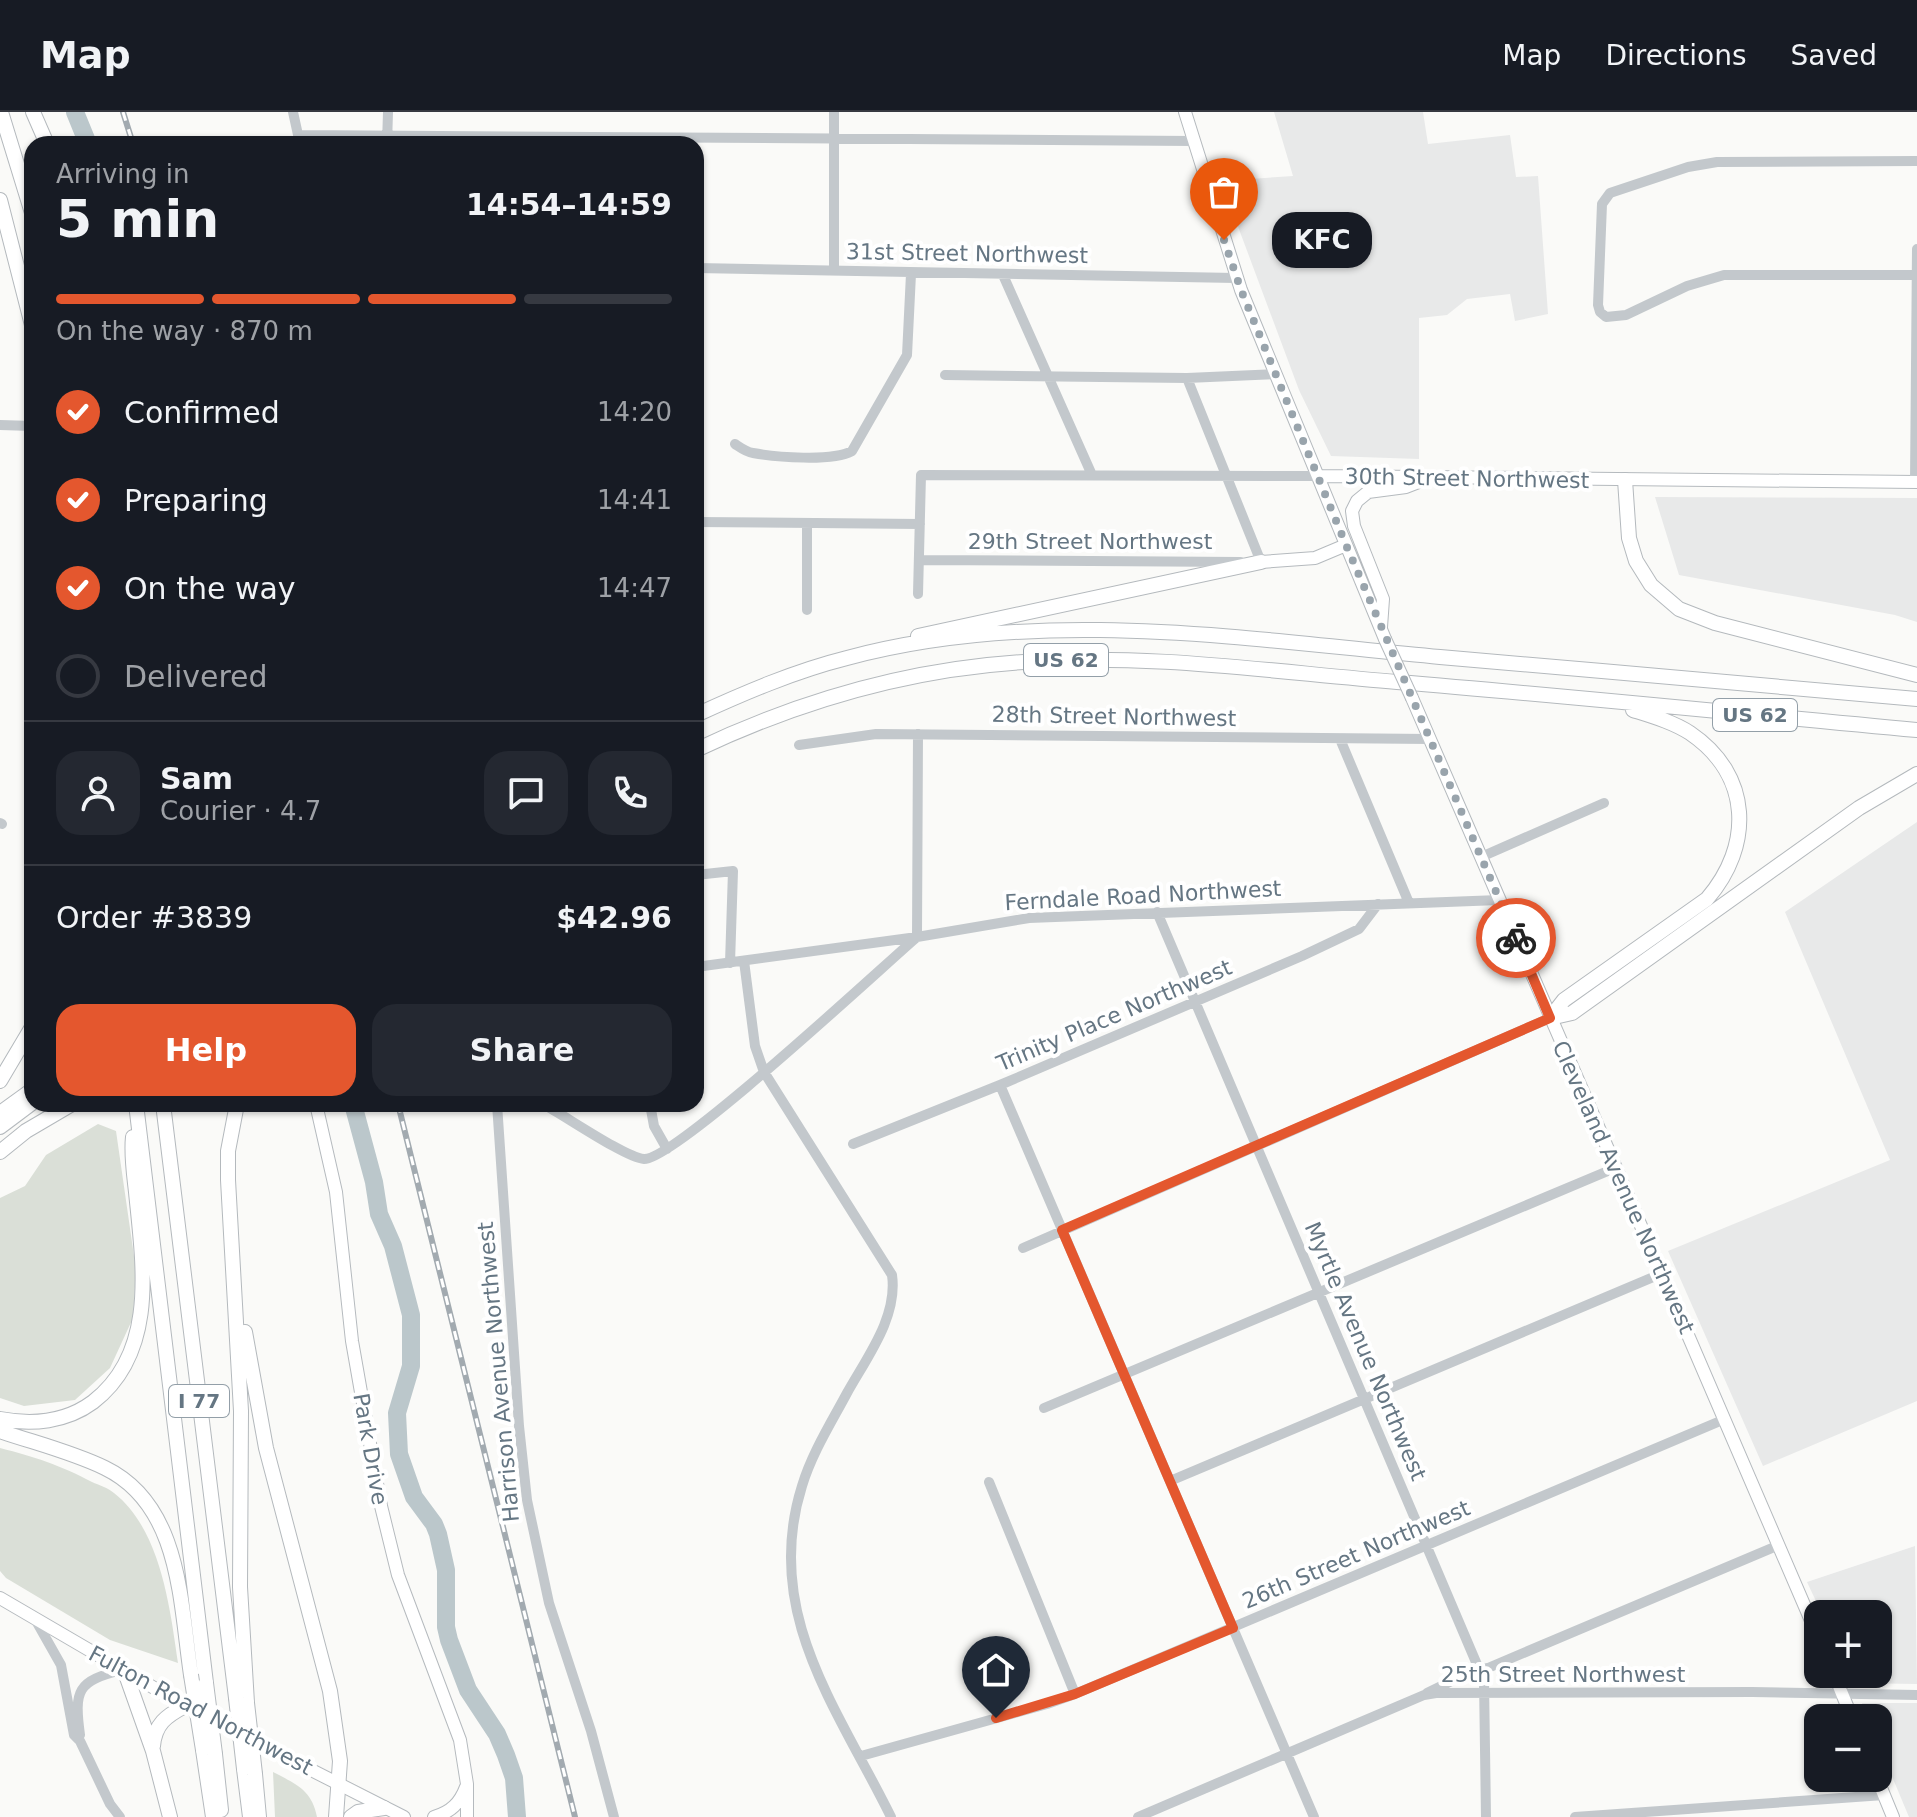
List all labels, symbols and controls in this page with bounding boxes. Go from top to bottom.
text: Map [40,33,131,77]
text: Map [1502,39,1561,72]
text: Directions [1605,39,1746,72]
text: Saved [1790,39,1877,72]
pin [1190,158,1258,240]
text: Arriving in [56,159,190,189]
icon: bag [1202,170,1246,214]
text: 14:54–14:59 [466,187,672,222]
text: 5 min [56,189,219,249]
callout: KFC [1272,212,1372,268]
text: KFC [1294,225,1351,255]
street label: 31st Street Northwest [846,239,1089,268]
text: On the way · 870 m [56,316,313,346]
icon: check [56,390,100,434]
text: Confirmed [124,395,280,430]
text: 14:20 [597,397,672,427]
street label: 30th Street Northwest [1345,464,1590,493]
icon: check [56,478,100,522]
text: Preparing [124,483,268,518]
text: 14:41 [597,485,672,515]
street label: 29th Street Northwest [968,529,1213,554]
icon: check [56,566,100,610]
text: On the way [124,571,296,606]
text: 14:47 [597,573,672,603]
road number: US 62 [1024,644,1108,676]
text: Delivered [124,659,268,694]
road number: US 62 [1713,699,1797,731]
street label: 28th Street Northwest [992,702,1237,731]
button: person [56,751,140,835]
button: chat [484,751,568,835]
button: phone [588,751,672,835]
text: Sam [160,761,233,796]
text: Courier · 4.7 [160,796,321,826]
street label: Ferndale Road Northwest [1004,876,1282,915]
courier [1476,898,1556,978]
text: Order #3839 [56,900,252,935]
text: $42.96 [556,900,672,935]
icon: bike [1494,916,1538,960]
street label: Trinity Place Northwest [992,954,1236,1077]
button: Help [56,1004,356,1096]
button: Share [372,1004,672,1096]
street label: Cleveland Avenue Northwest [1547,1037,1700,1338]
street label: Myrtle Avenue Northwest [1300,1218,1432,1484]
street label: Harrison Avenue Northwest [473,1220,524,1523]
road number: I 77 [169,1385,229,1417]
street label: Park Drive [348,1391,393,1507]
street label: 26th Street Northwest [1239,1495,1474,1614]
map controls [1804,1600,1892,1792]
button: + [1804,1600,1892,1688]
pin [962,1636,1030,1718]
street label: Fulton Road Northwest [85,1641,317,1780]
icon: home [974,1648,1018,1692]
street label: 25th Street Northwest [1441,1662,1686,1687]
button: − [1804,1704,1892,1792]

